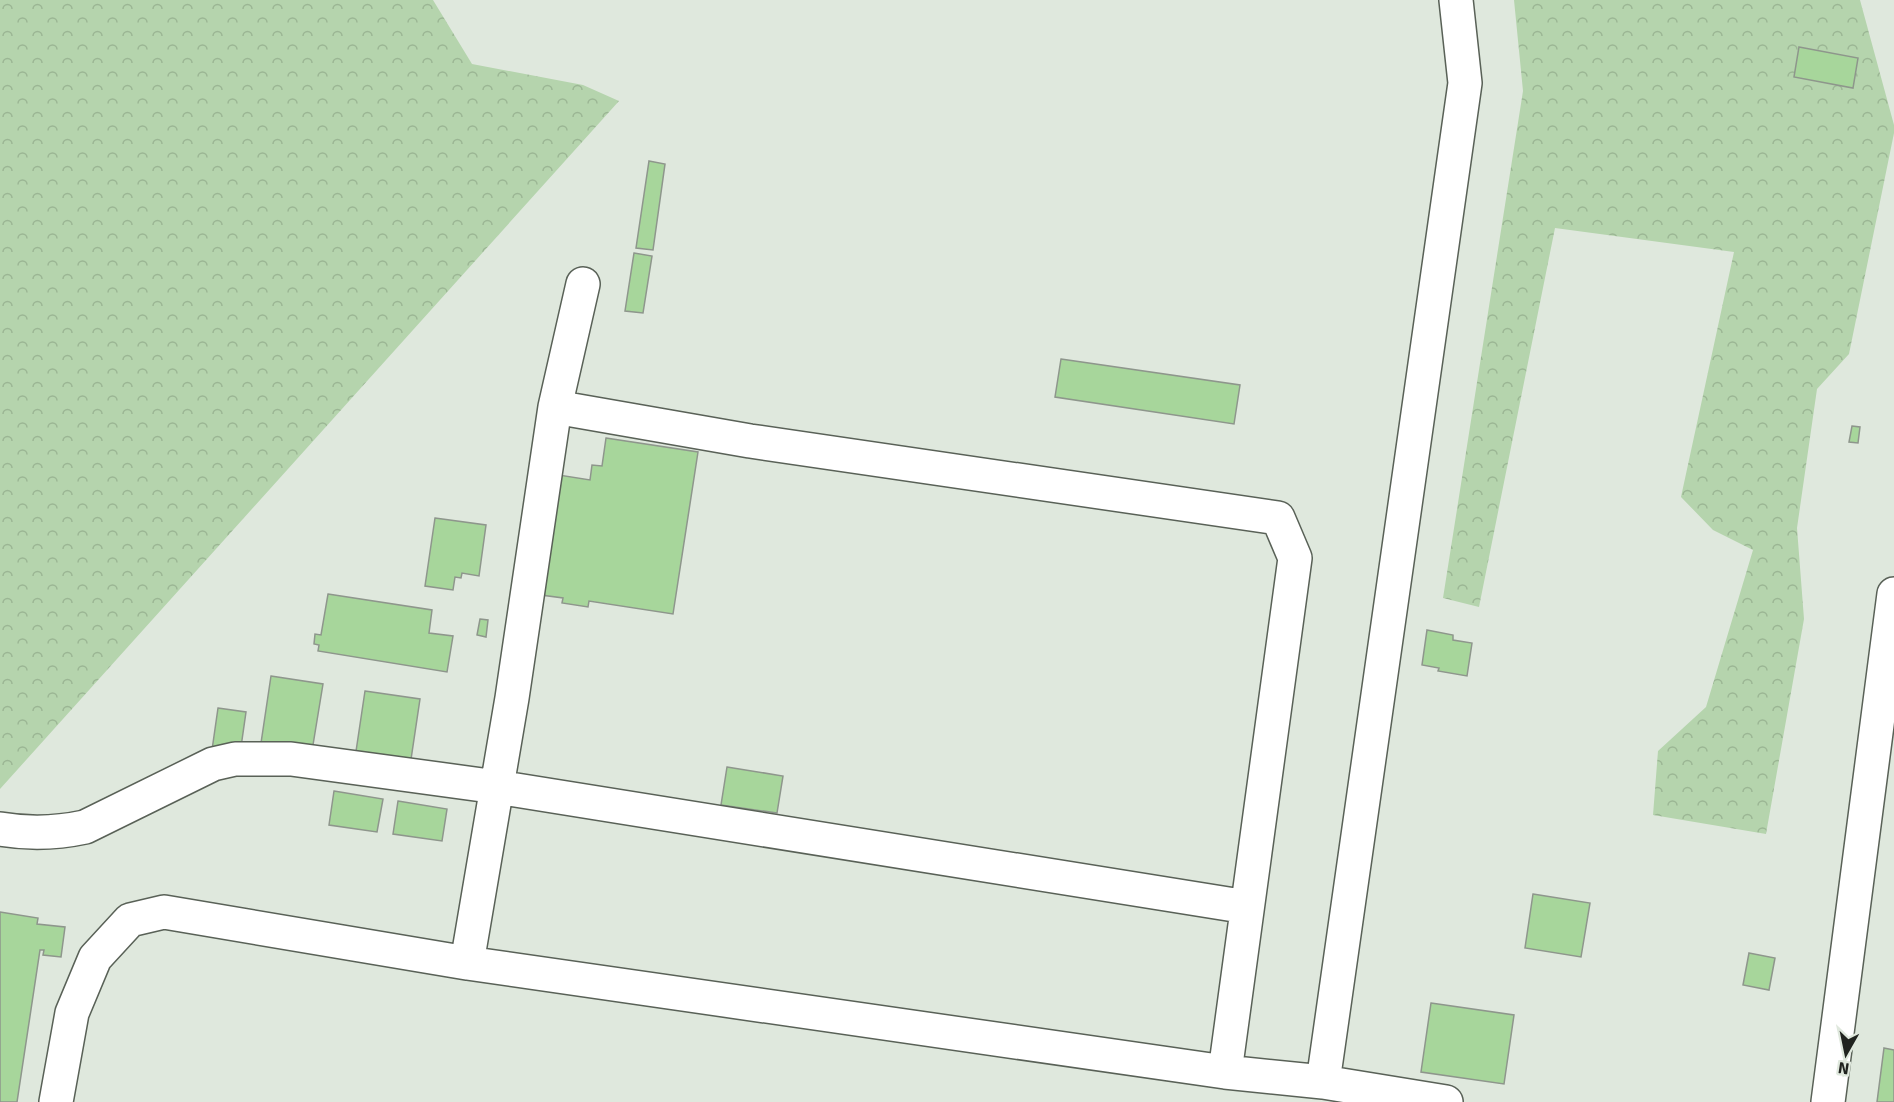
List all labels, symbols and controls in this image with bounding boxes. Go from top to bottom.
north arrow [1816,1024,1876,1084]
text: N [1837,1057,1851,1079]

